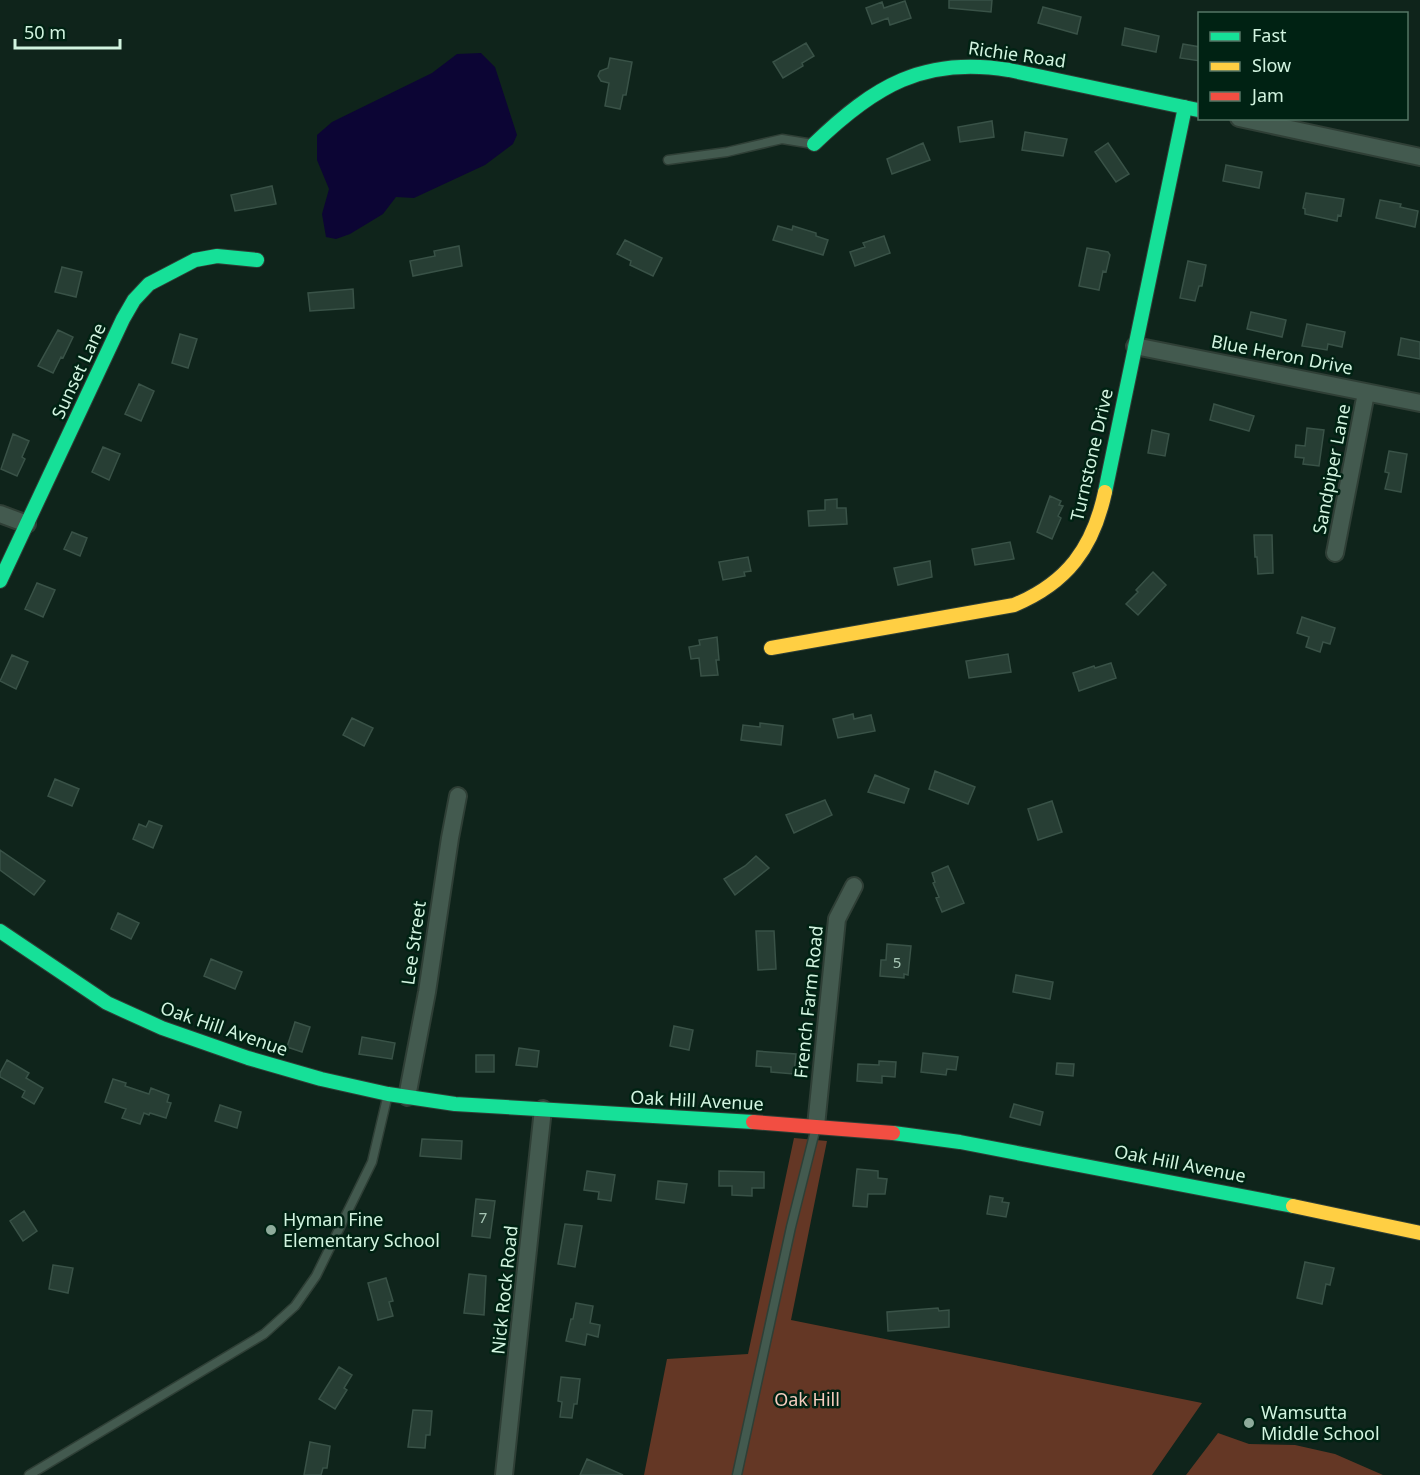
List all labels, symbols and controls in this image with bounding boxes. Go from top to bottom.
scale bar [15,12,120,50]
legend [1198,12,1408,120]
text: 50 m [24,20,66,44]
text: Fast [1252,23,1287,47]
street label: Richie Road [967,35,1068,73]
text: Slow [1252,53,1291,77]
text: Jam [1250,83,1284,107]
street label: Sunset Lane [45,319,111,422]
street label: Blue Heron Drive [1209,328,1355,380]
street label: Turnstone Drive [1064,386,1118,523]
street label: Sandpiper Lane [1307,402,1355,536]
street label: Lee Street [395,899,431,986]
street label: French Farm Road [788,924,828,1080]
house number: 5 [893,952,901,972]
street label: Oak Hill Avenue [157,995,291,1061]
street label: Oak Hill Avenue [630,1085,764,1115]
street label: Oak Hill Avenue [1112,1138,1248,1188]
place label: Hyman Fine Elementary School [283,1207,440,1252]
house number: 7 [479,1207,487,1227]
marker: Hyman Fine Elementary School [264,1223,278,1237]
street label: Nick Rock Road [485,1224,523,1356]
park label: Oak Hill [774,1387,840,1411]
place label: Wamsutta Middle School [1261,1400,1380,1445]
marker: Wamsutta Middle School [1242,1416,1256,1430]

